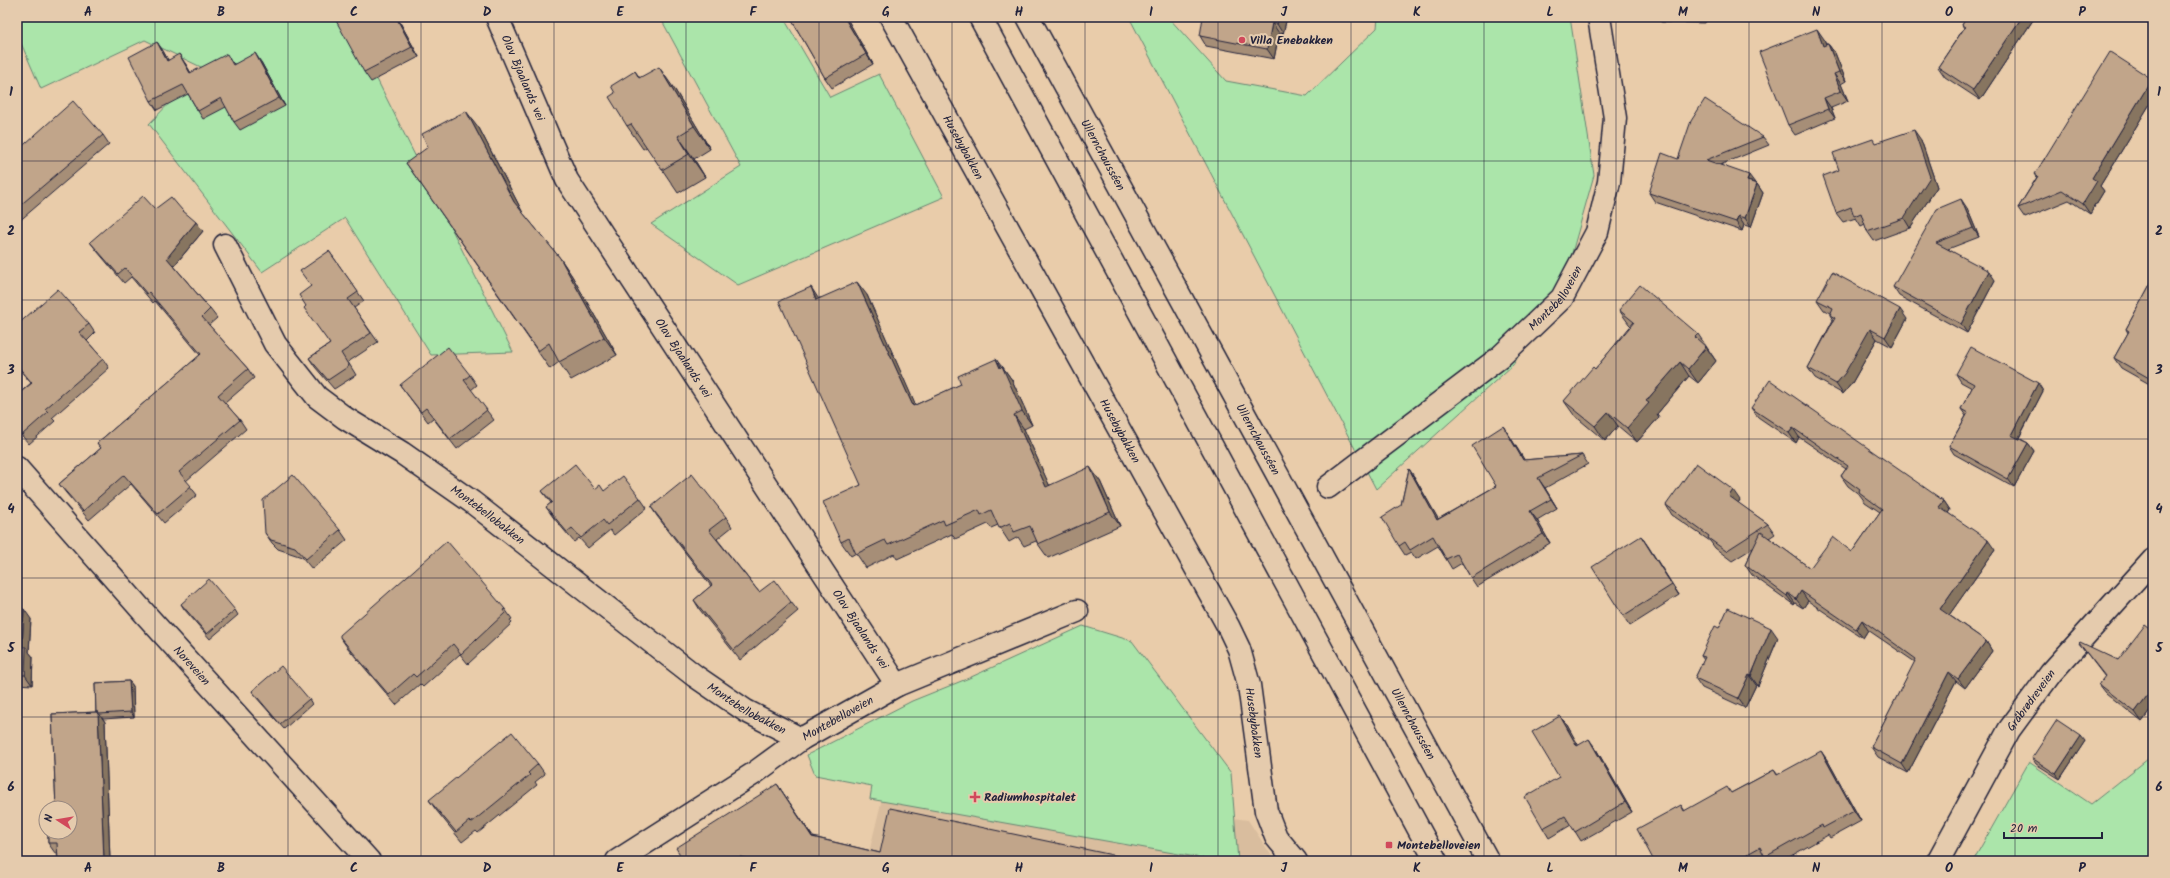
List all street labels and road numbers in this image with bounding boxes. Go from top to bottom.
street label: Olav Bjaalands vei [496,32,550,125]
street label: Husebybakken [937,112,988,183]
street label: Ullernchausséen [1075,116,1130,195]
street label: Montebelloveien [1524,262,1588,336]
street label: Olav Bjaalands vei [650,314,717,403]
street label: Husebybakken [1094,395,1145,467]
street label: Ullernchausséen [1230,400,1285,479]
street label: Montebellobakken [446,481,529,550]
street label: Olav Bjaalands vei [827,586,894,674]
street label: Noreveien [168,642,215,690]
street label: Gråbrødreveien [2002,665,2061,736]
street label: Montebellobakken [703,678,789,740]
street label: Ullernchausséen [1385,685,1440,763]
street label: Husebybakken [1239,686,1268,759]
street label: Montebelloveien [799,691,877,747]

